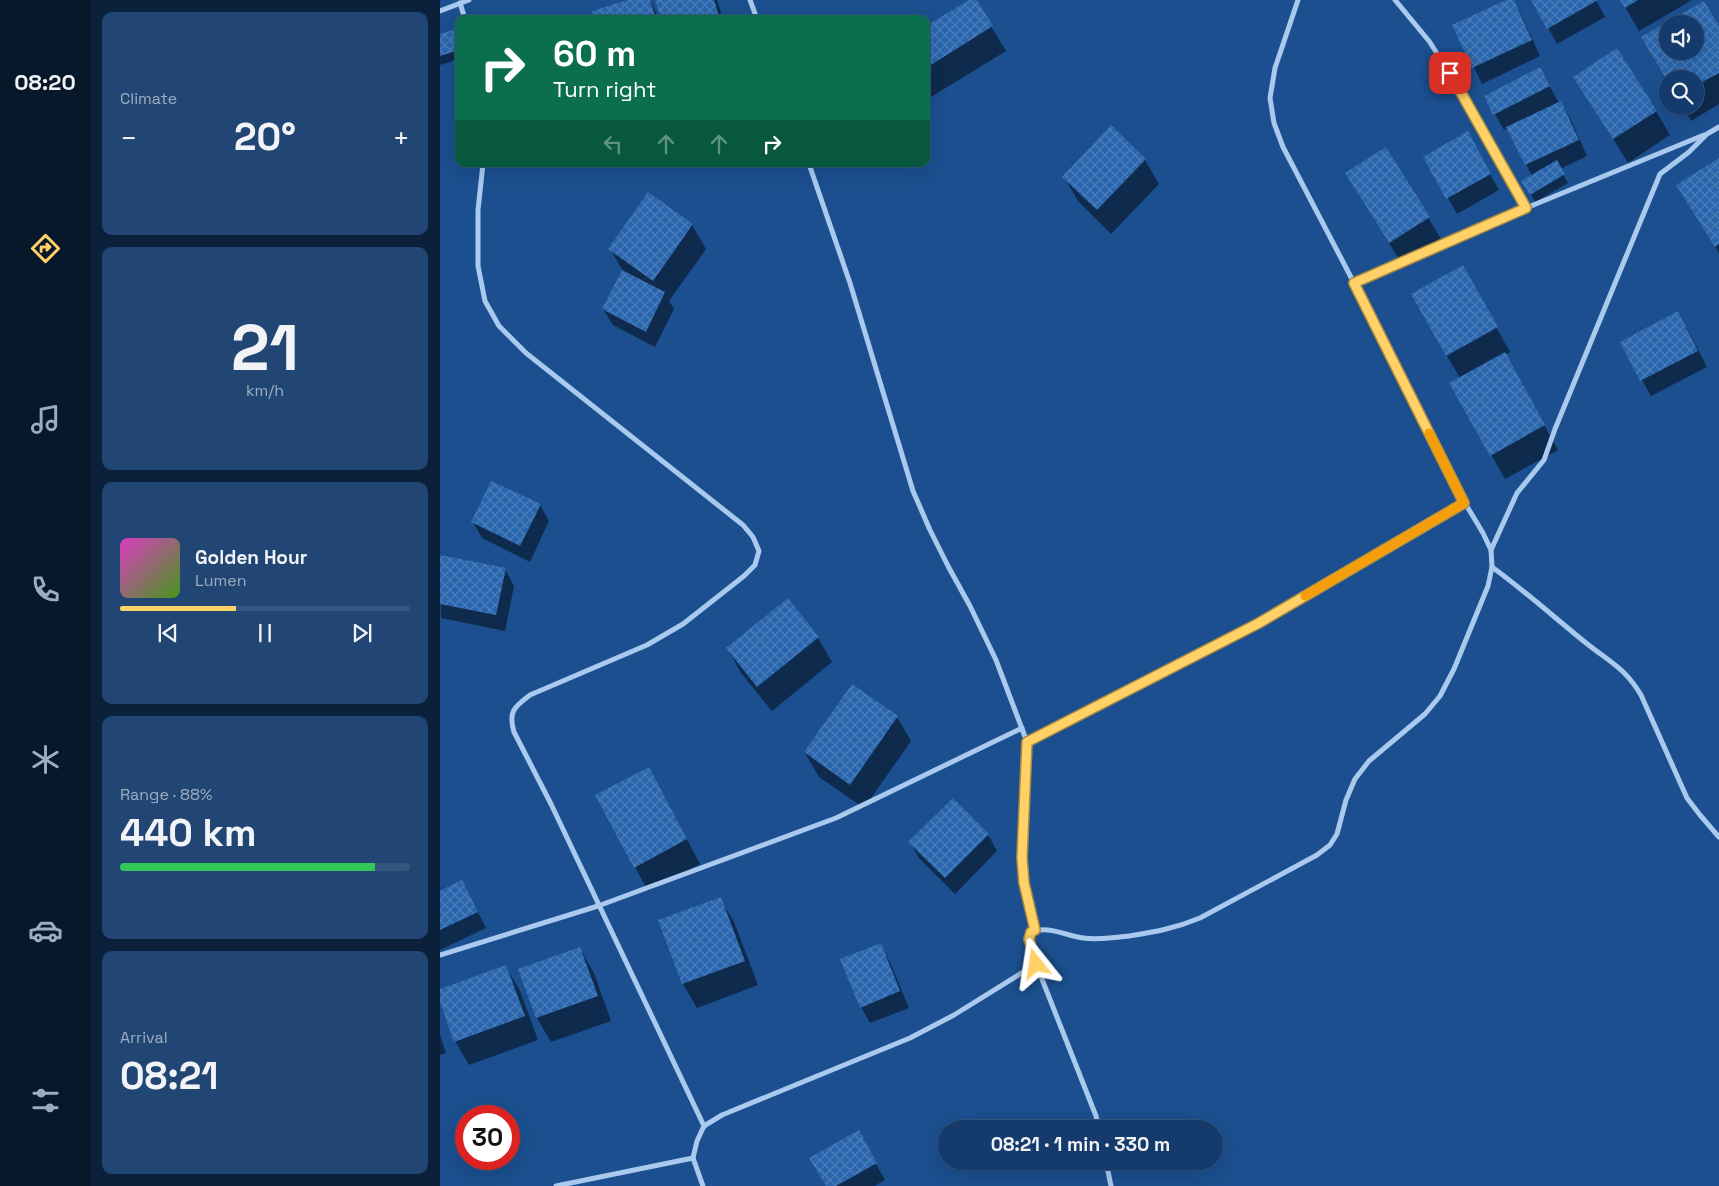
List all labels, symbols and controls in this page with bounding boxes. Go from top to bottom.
map controls [1659,15,1704,115]
button: sound [1659,15,1704,60]
text: 60 m [553,32,636,76]
icon: right [470,35,535,100]
pin [1429,52,1471,94]
icon: arrive [1436,59,1464,87]
text: 08:20 [14,68,76,96]
button: search [1659,70,1704,115]
text: Turn right [553,75,656,103]
text: Climate [120,88,177,109]
text: 20° [234,113,296,161]
text: − [120,120,137,156]
text: + [393,120,410,156]
icon: left [599,130,627,158]
icon: ahead [652,130,680,158]
icon: ahead [705,130,733,158]
icon: right [758,130,786,158]
icon: directions [28,231,63,266]
text: 21 [231,306,299,389]
text: km/h [246,380,284,401]
icon: music [28,402,63,437]
text: Golden Hour [195,545,307,570]
text: Lumen [195,570,247,591]
icon: phone [28,572,63,607]
icon: previous [154,619,182,647]
icon: pause [251,619,279,647]
icon: next [348,619,376,647]
icon: climate [28,742,63,777]
text: Range · 88% [120,784,212,805]
text: 440 km [120,809,257,857]
icon: car [28,913,63,948]
position arrow [1009,937,1061,989]
text: Arrival [120,1027,168,1048]
text: 08:21 [120,1052,219,1100]
icon: filters [28,1083,63,1118]
speed limit sign: 30 [455,1105,520,1170]
text: 08:21 · 1 min · 330 m [991,1132,1170,1157]

